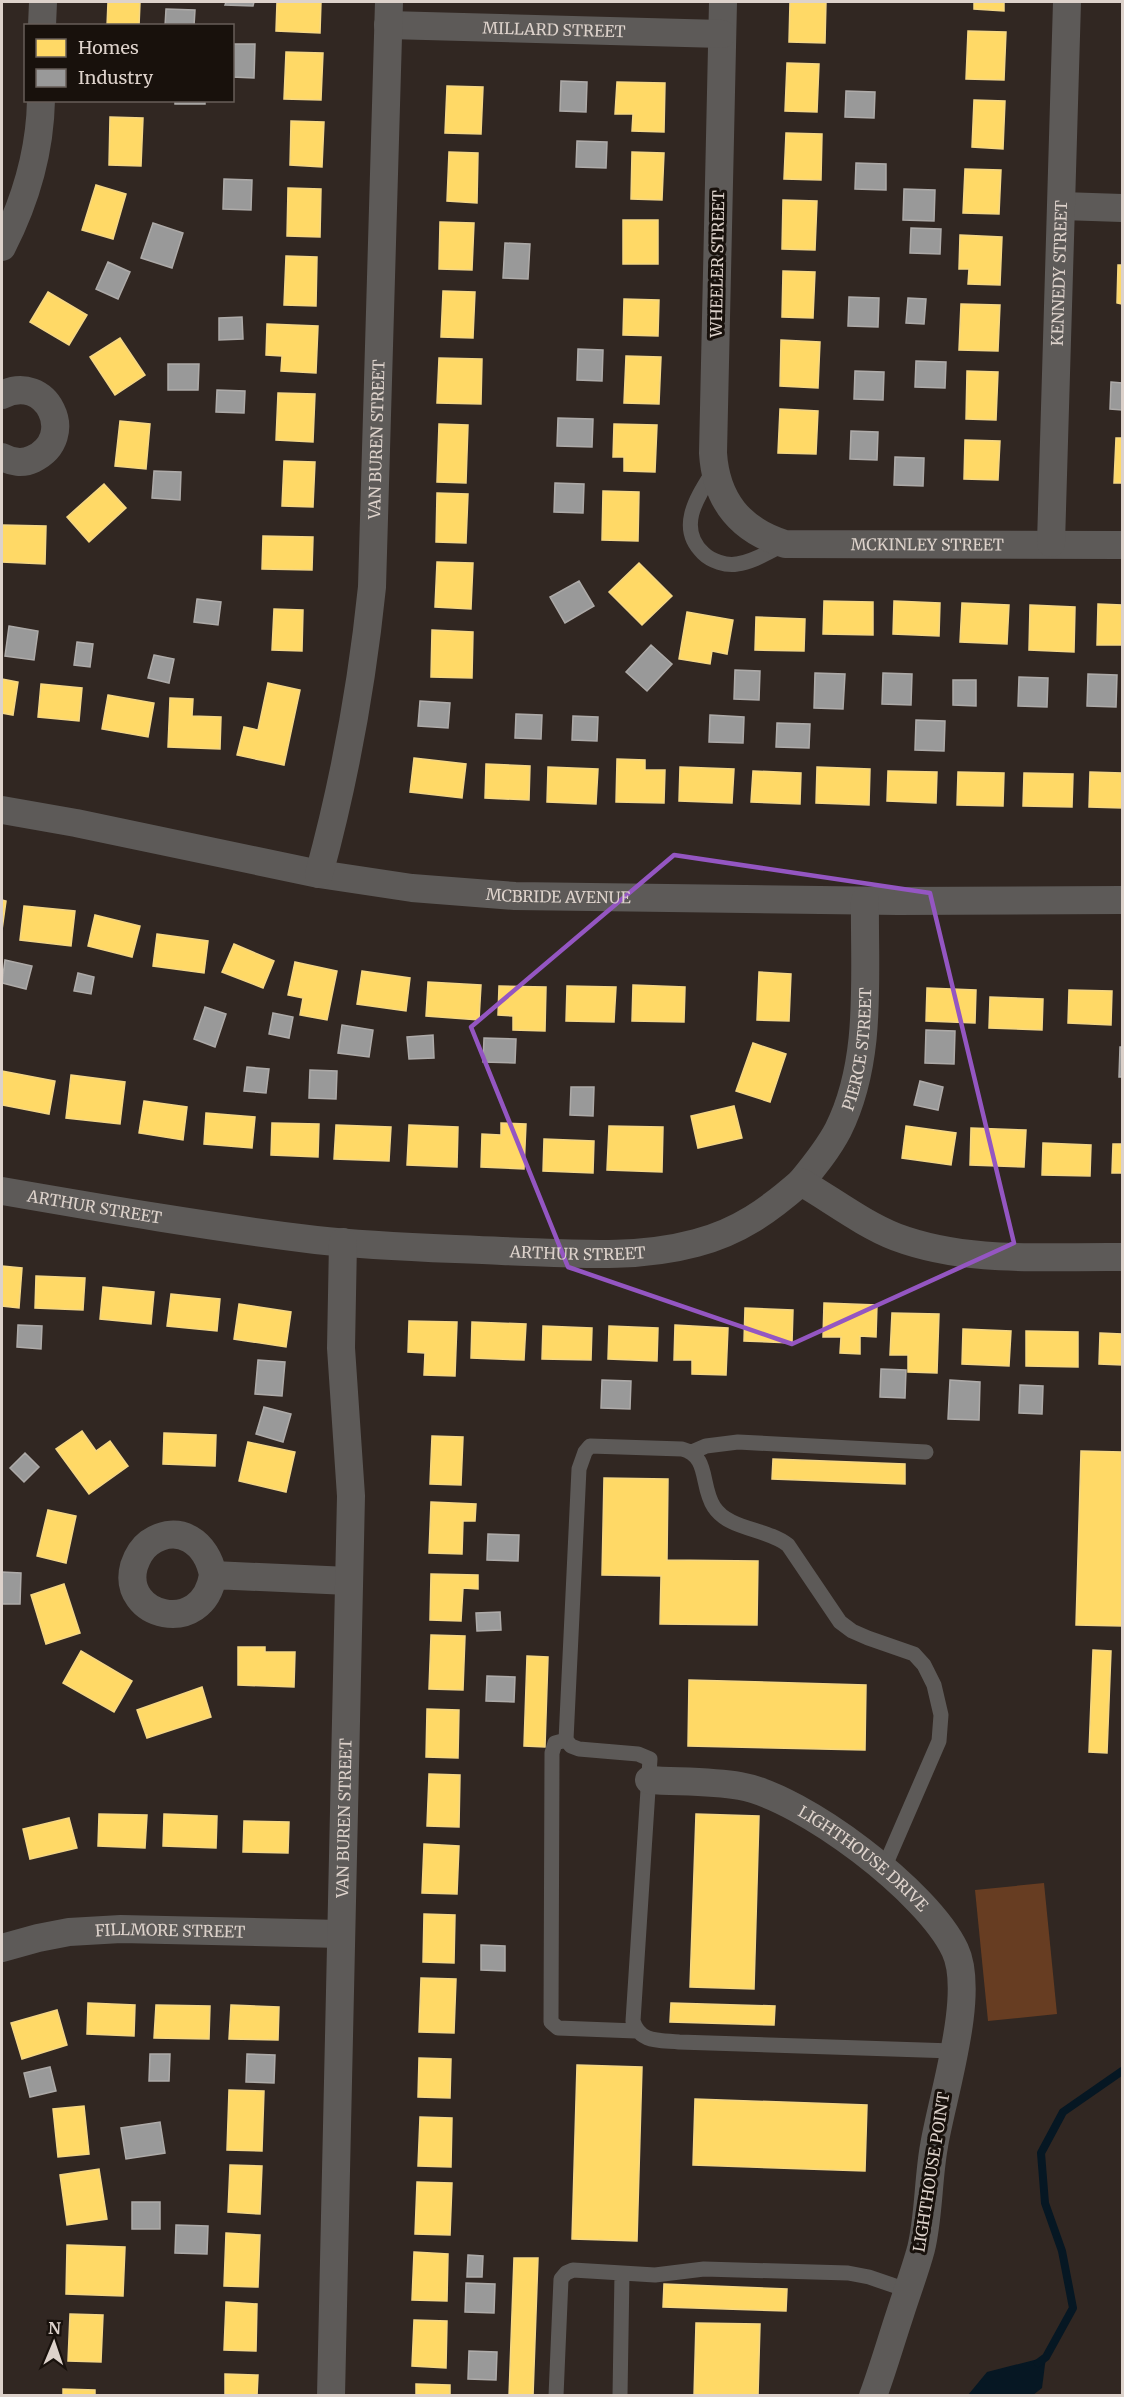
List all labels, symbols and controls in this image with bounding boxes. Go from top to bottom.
street label: MILLARD STREET [482,18,626,41]
legend [24,24,234,102]
text: Homes [78,36,139,59]
text: Industry [78,66,154,89]
street label: WHEELER STREET [706,190,728,339]
street label: KENNEDY STREET [1047,200,1071,346]
street label: VAN BUREN STREET [364,359,389,520]
street label: MCKINLEY STREET [851,534,1004,555]
street label: MCBRIDE AVENUE [485,884,632,908]
street label: PIERCE STREET [837,987,875,1113]
street label: ARTHUR STREET [25,1185,163,1228]
street label: ARTHUR STREET [508,1241,647,1264]
street label: VAN BUREN STREET [332,1738,356,1899]
street label: LIGHTHOUSE DRIVE [795,1801,933,1916]
street label: FILLMORE STREET [94,1919,245,1942]
street label: LIGHTHOUSE POINT [908,2091,954,2253]
north arrow [24,2313,84,2373]
text: N [48,2318,62,2338]

